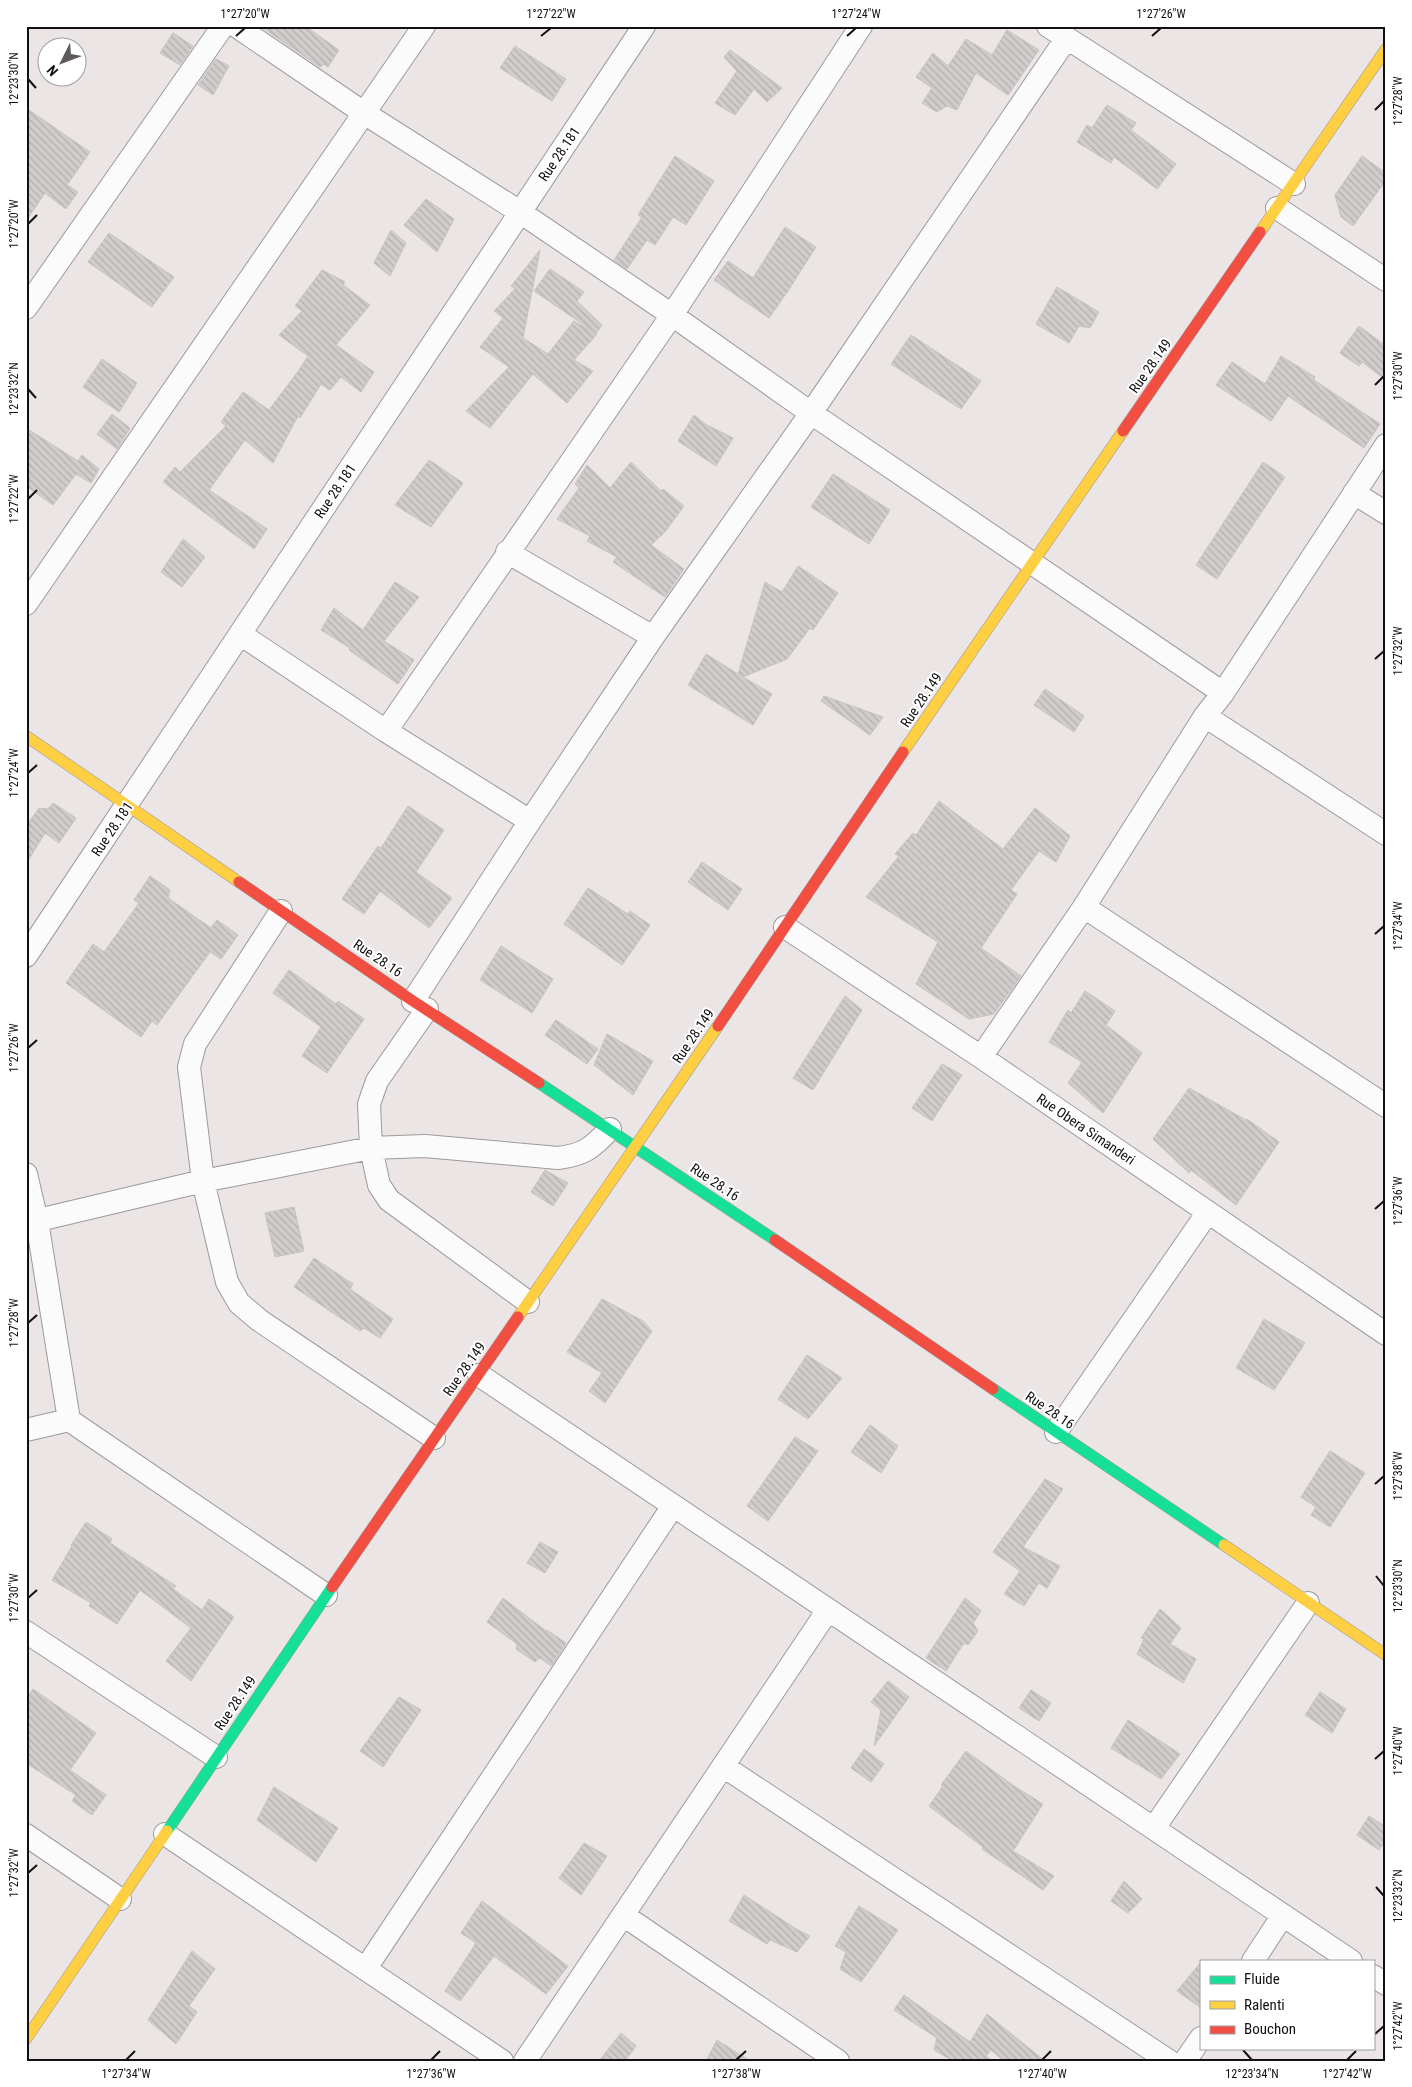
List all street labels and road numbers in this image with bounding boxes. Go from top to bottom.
street label: Rue 28.181 [535,124,583,184]
street label: Rue 28.149 [1126,336,1174,396]
street label: Rue 28.181 [311,461,359,521]
street label: Rue 28.149 [897,670,945,730]
street label: Rue 28.181 [88,799,136,859]
street label: Rue 28.16 [351,936,405,980]
street label: Rue 28.149 [669,1006,717,1066]
street label: Rue Obera Simanderi [1034,1090,1138,1168]
street label: Rue 28.16 [688,1160,742,1204]
street label: Rue 28.149 [440,1339,488,1399]
street label: Rue 28.16 [1023,1388,1077,1432]
street label: Rue 28.149 [211,1673,259,1733]

